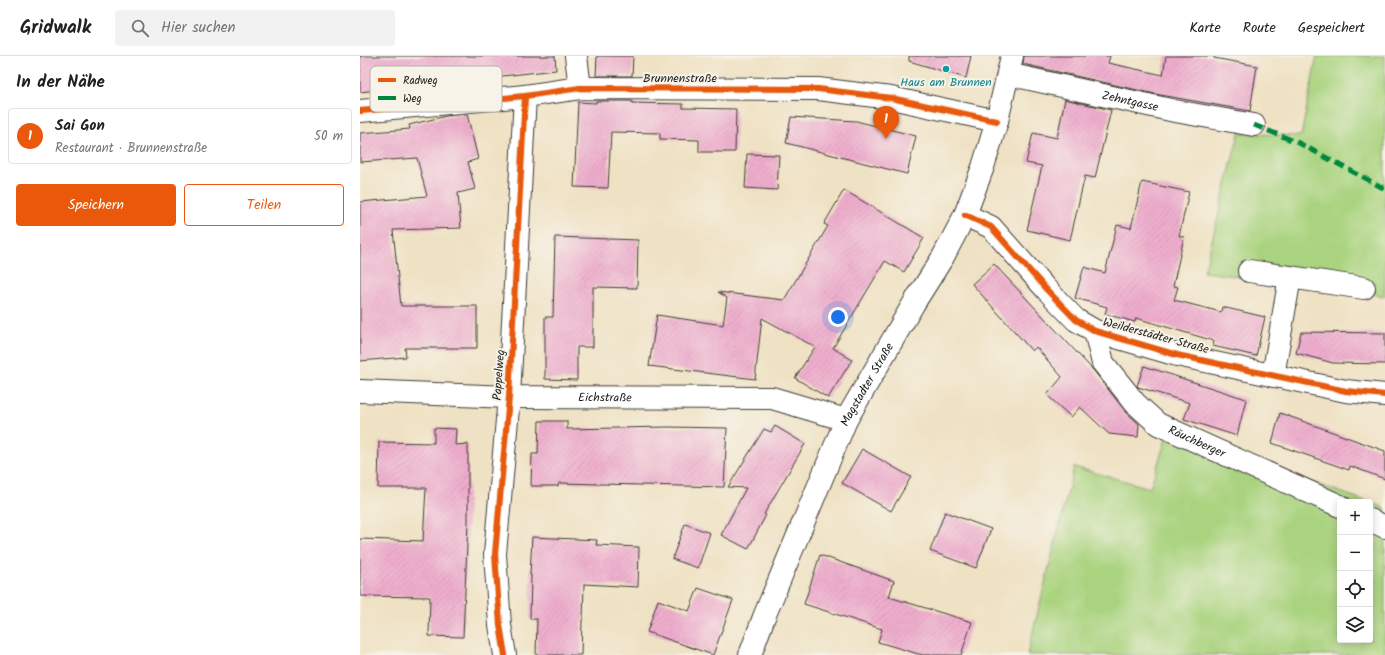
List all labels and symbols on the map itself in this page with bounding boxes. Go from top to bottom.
marker: Haus am Brunnen [941,64,951,74]
legend [370,66,502,112]
street label: Brunnenstraße [643,69,717,88]
text: Radweg [403,72,438,90]
place label: Haus am Brunnen [900,73,992,92]
street label: Zehntgasse [1100,86,1161,117]
text: Weg [403,90,422,108]
pin: 1 [873,106,899,139]
your location [828,307,848,327]
street label: Weilderstädter Straße [1101,313,1212,359]
street label: Magstadter Straße [835,338,899,429]
street label: Pappelweg [488,349,510,401]
street label: Eichstraße [578,388,632,407]
street label: Räuchberger [1165,420,1230,463]

